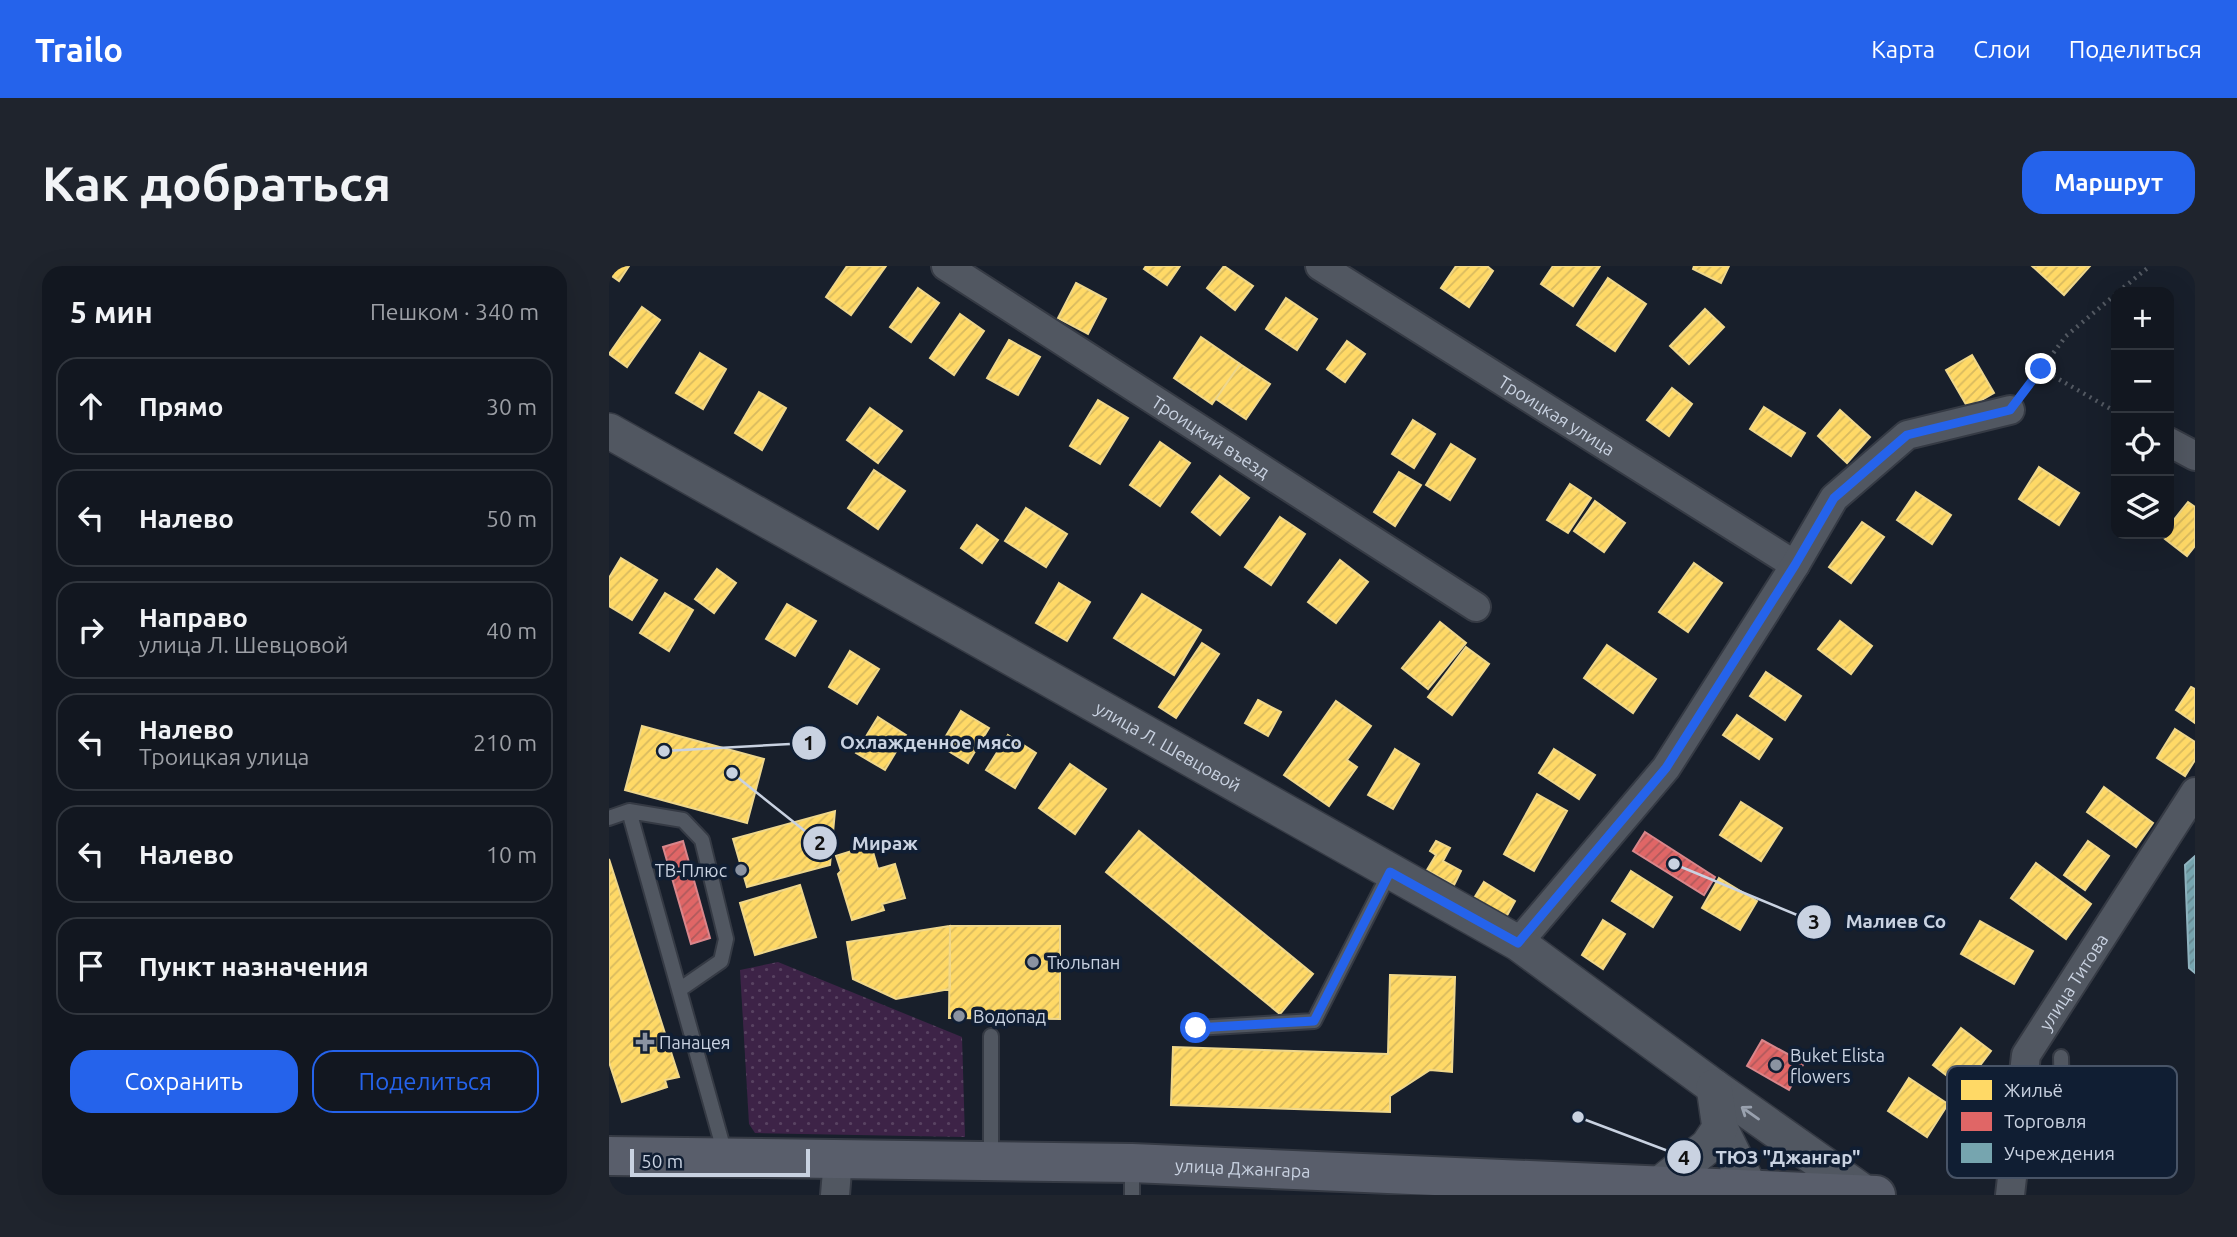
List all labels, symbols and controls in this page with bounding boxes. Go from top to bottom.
text: Trailo [35,31,123,68]
text: Карта [1871,36,1935,63]
text: Слои [1973,36,2031,63]
text: Поделиться [2069,36,2202,63]
button: Маршрут [2022,151,2195,214]
text: Как добраться [42,155,391,210]
map controls [2111,287,2174,539]
button: + [2111,287,2174,350]
text: 5 мин [70,295,153,329]
text: Пешком · 340 m [370,299,539,324]
button: − [2111,350,2174,413]
route end [2025,353,2056,384]
street label: Троицкая улица [1495,371,1619,459]
icon: ahead [72,387,110,425]
street label: Троицкий въезд [1148,391,1274,482]
text: Прямо [139,392,223,421]
text: 30 m [486,394,537,419]
button: locate [2111,413,2174,476]
button: layers [2111,476,2174,539]
icon: left [72,499,110,537]
text: Налево [139,504,234,533]
text: 50 m [486,506,537,531]
text: Направо [139,603,248,632]
icon: right [72,611,110,649]
text: 40 m [486,618,537,643]
text: улица Л. Шевцовой [139,632,348,657]
street label: улица Л. Шевцовой [1092,697,1245,795]
text: Налево [139,715,234,744]
icon: left [72,723,110,761]
callout: Охлажденное мясо [791,723,1036,763]
text: 210 m [473,730,537,755]
text: 1 [803,730,815,754]
text: Охлажденное мясо [840,731,1022,753]
text: Троицкая улица [139,744,309,769]
callout: Мираж [803,823,932,863]
text: 2 [814,830,826,854]
text: Мираж [852,832,918,854]
icon: left [72,835,110,873]
text: Налево [139,840,234,869]
text: 10 m [486,842,537,867]
place label: ТВ-Плюс [655,860,727,880]
marker: ТВ-Плюс [733,862,749,878]
callout: Малиев Со [1797,902,1961,942]
text: 3 [1808,909,1820,933]
text: Малиев Со [1846,910,1946,932]
street label: улица Титова [2035,930,2111,1034]
icon: arrive [72,947,110,985]
text: Пункт назначения [139,952,369,981]
place label: Тюльпан [1047,952,1120,972]
marker: Тюльпан [1025,954,1041,970]
place label: Водопад [973,1006,1047,1026]
marker: Водопад [951,1008,967,1024]
route start [1180,1012,1211,1043]
place label: Панацея [659,1032,731,1052]
marker: Панацея [637,1034,653,1050]
place label: Buket Elista flowers [1790,1045,1885,1086]
button: Сохранить [70,1050,298,1113]
button: Поделиться [312,1050,539,1113]
marker: Buket Elista flowers [1768,1057,1784,1073]
legend [1947,1066,2177,1178]
text: Жильё [2004,1079,2063,1101]
one-way arrow [1741,1106,1760,1120]
text: Торговля [2004,1110,2086,1132]
callout: ТЮЗ "Джангар" [1667,1137,1875,1177]
text: Учреждения [2004,1142,2115,1164]
text: 4 [1678,1145,1690,1169]
scale bar [630,1146,810,1178]
text: ТЮЗ "Джангар" [1715,1146,1861,1168]
text: 50 m [641,1150,683,1172]
street label: улица Джангара [1175,1155,1311,1181]

